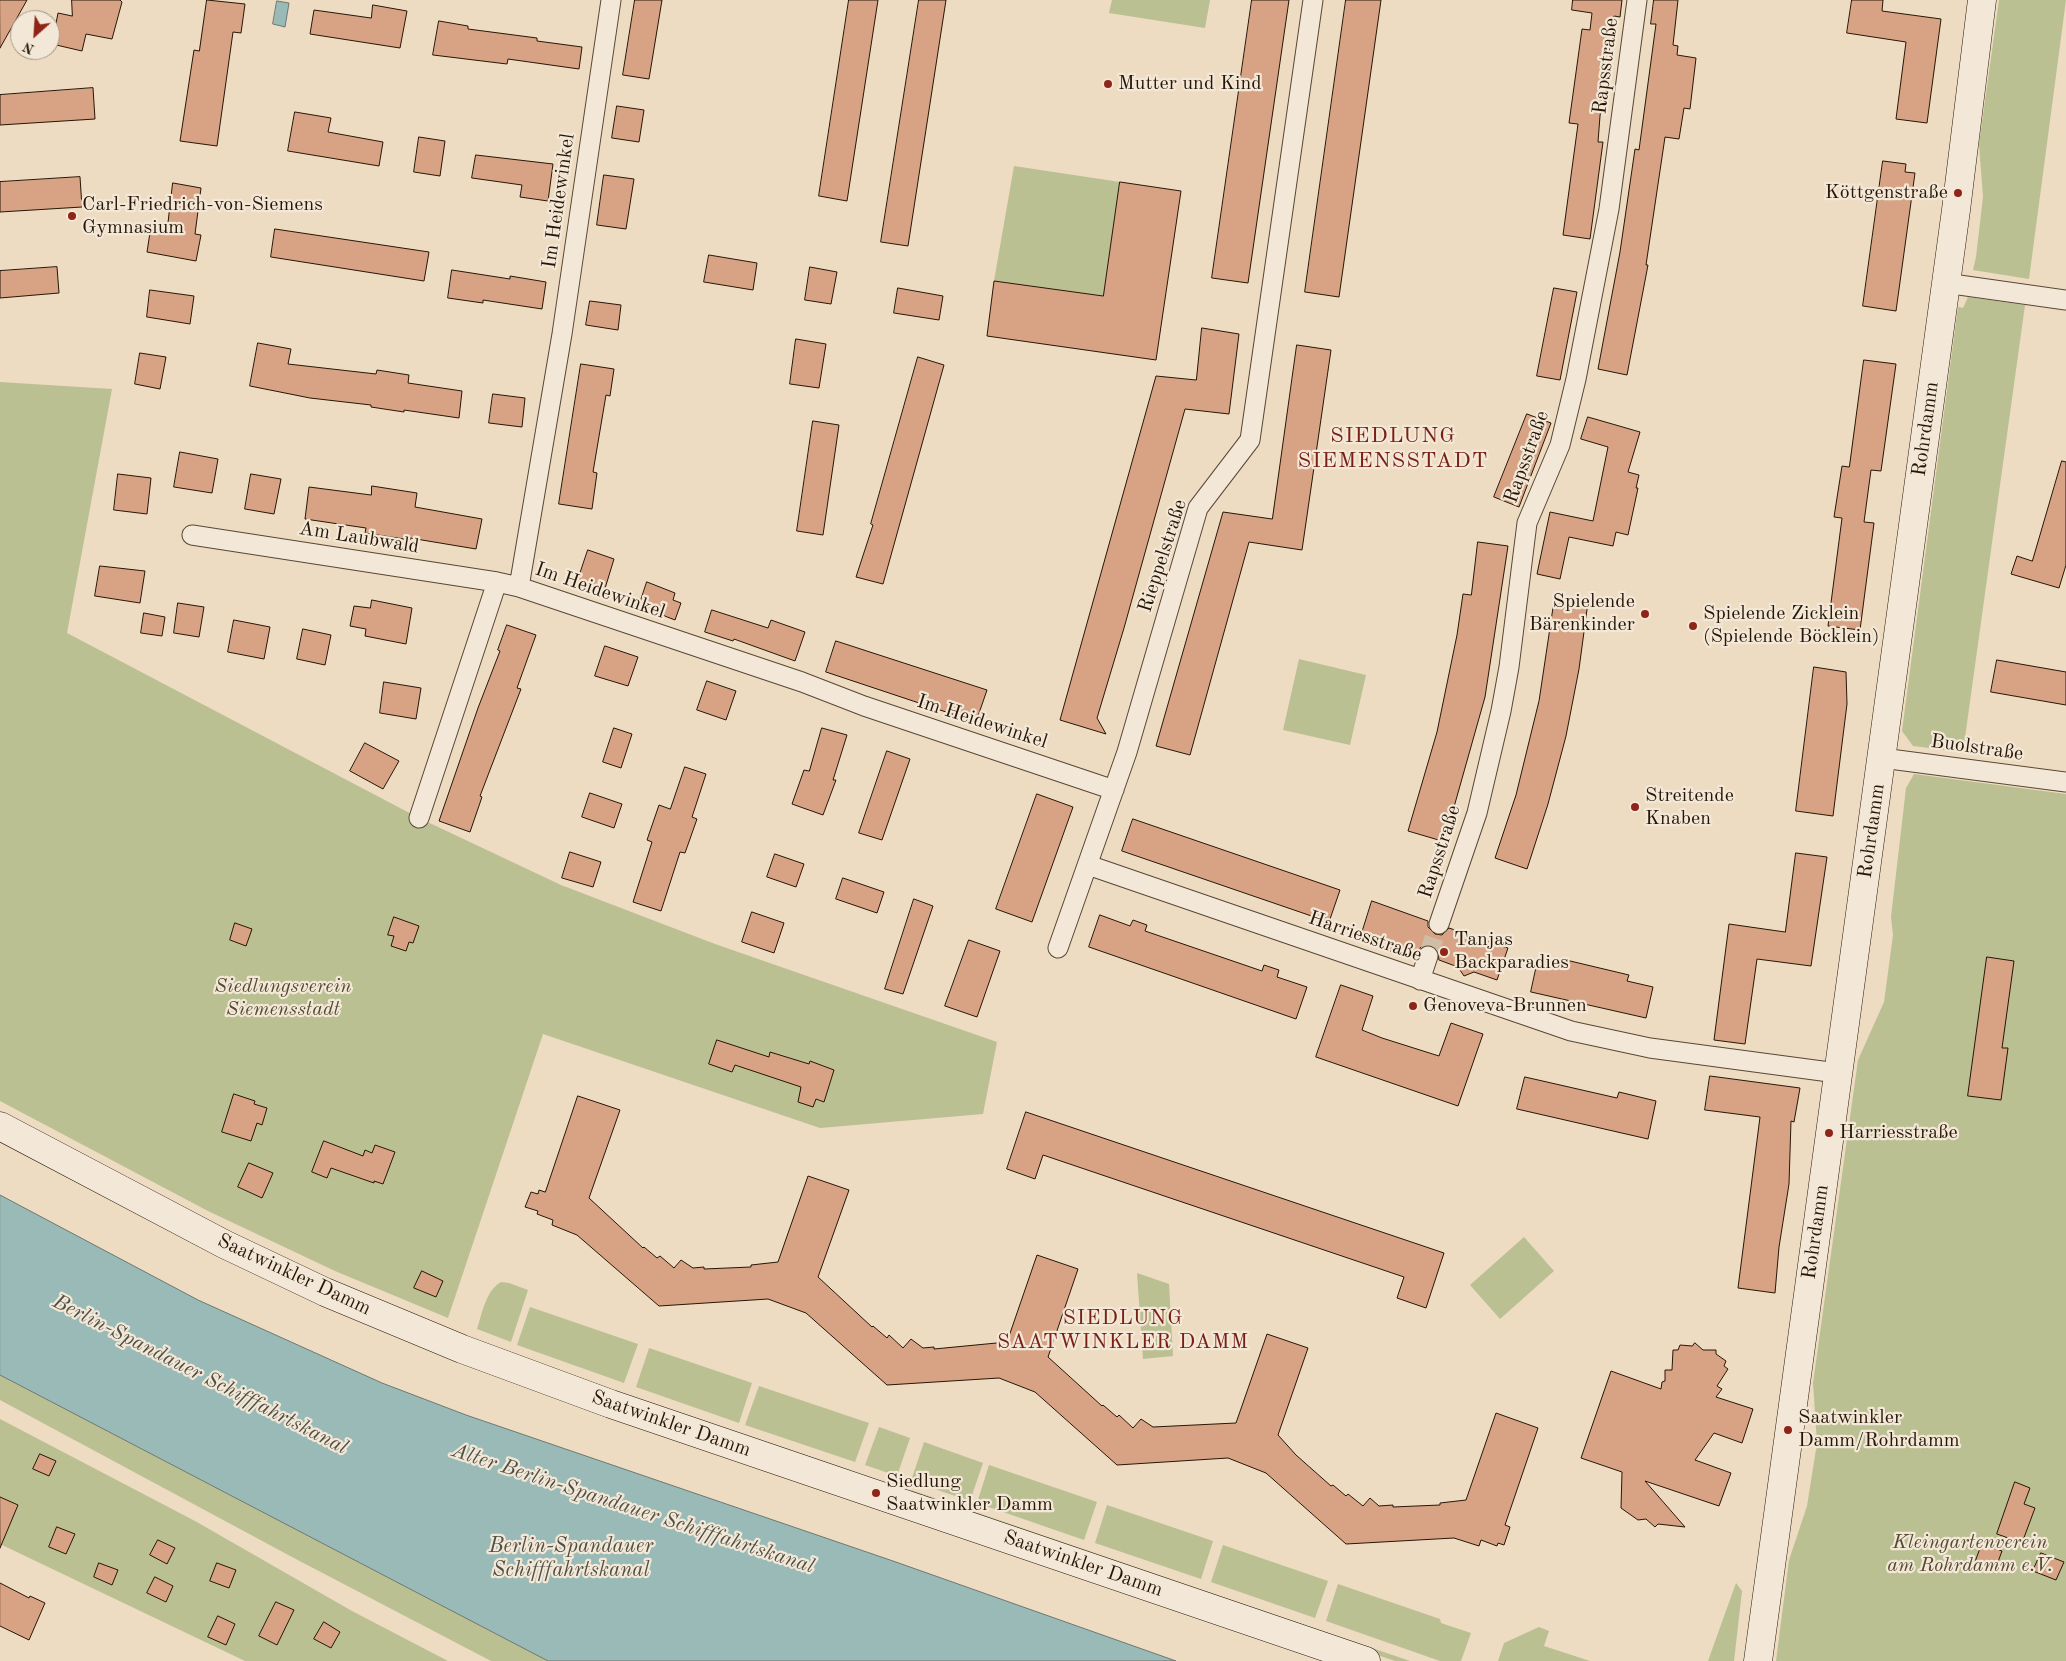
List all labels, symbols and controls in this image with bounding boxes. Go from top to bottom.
north arrow [10,10,60,60]
street label: Rapsstraße [1588,17,1624,115]
text: N [21,39,37,56]
place label: Mutter und Kind [1118,72,1262,96]
marker: Mutter und Kind [1102,78,1114,90]
street label: Im Heidewinkel [538,132,580,270]
place label: Köttgenstraße [1825,181,1948,205]
marker: Köttgenstraße [1952,187,1964,199]
place label: Carl-Friedrich-von-Siemens Gymnasium [82,193,323,240]
marker: Carl-Friedrich-von-Siemens Gymnasium [66,210,78,222]
street label: Rohrdamm [1907,380,1945,478]
street label: Rapsstraße [1499,407,1555,507]
district label: SIEDLUNG SIEMENSSTADT [1296,423,1490,474]
street label: Rieppelstraße [1133,496,1193,616]
street label: Am Laubwald [297,517,421,559]
street label: Im Heidewinkel [532,558,668,624]
place label: Spielende Bärenkinder [1529,590,1635,637]
place label: Spielende Zicklein (Spielende Böcklein) [1703,602,1879,649]
marker: Spielende Bärenkinder [1639,608,1651,620]
marker: Spielende Zicklein (Spielende Böcklein) [1687,620,1699,632]
street label: Im Heidewinkel [914,690,1050,754]
street label: Buolstraße [1929,730,2025,766]
street label: Rohrdamm [1853,782,1891,880]
place label: Streitende Knaben [1645,784,1734,831]
marker: Streitende Knaben [1629,801,1641,813]
street label: Rapsstraße [1414,802,1466,902]
street label: Harriesstraße [1305,906,1425,968]
place label: Tanjas Backparadies [1454,928,1569,975]
marker: Tanjas Backparadies [1438,946,1450,958]
park label: Siedlungsverein Siemensstadt [214,975,352,1022]
place label: Genoveva-Brunnen [1423,994,1587,1018]
marker: Genoveva-Brunnen [1407,1000,1419,1012]
place label: Harriesstraße [1839,1121,1958,1145]
marker: Harriesstraße [1823,1127,1835,1139]
street label: Rohrdamm [1797,1183,1835,1281]
street label: Saatwinkler Damm [213,1229,375,1321]
water label: Berlin-Spandauer Schifffahrtskanal [48,1289,352,1461]
district label: SIEDLUNG SAATWINKLER DAMM [995,1305,1251,1355]
street label: Saatwinkler Damm [588,1385,754,1463]
place label: Saatwinkler Damm/Rohrdamm [1798,1406,1960,1453]
marker: Saatwinkler Damm/Rohrdamm [1782,1424,1794,1436]
water label: Alter Berlin-Spandauer Schifffahrtskanal [449,1438,817,1580]
place label: Siedlung Saatwinkler Damm [886,1470,1053,1517]
marker: Siedlung Saatwinkler Damm [870,1487,882,1499]
street label: Saatwinkler Damm [1000,1525,1166,1603]
park label: Kleingartenverein am Rohrdamm e.V. [1887,1531,2053,1578]
water label: Berlin-Spandauer Schifffahrtskanal [489,1533,653,1583]

